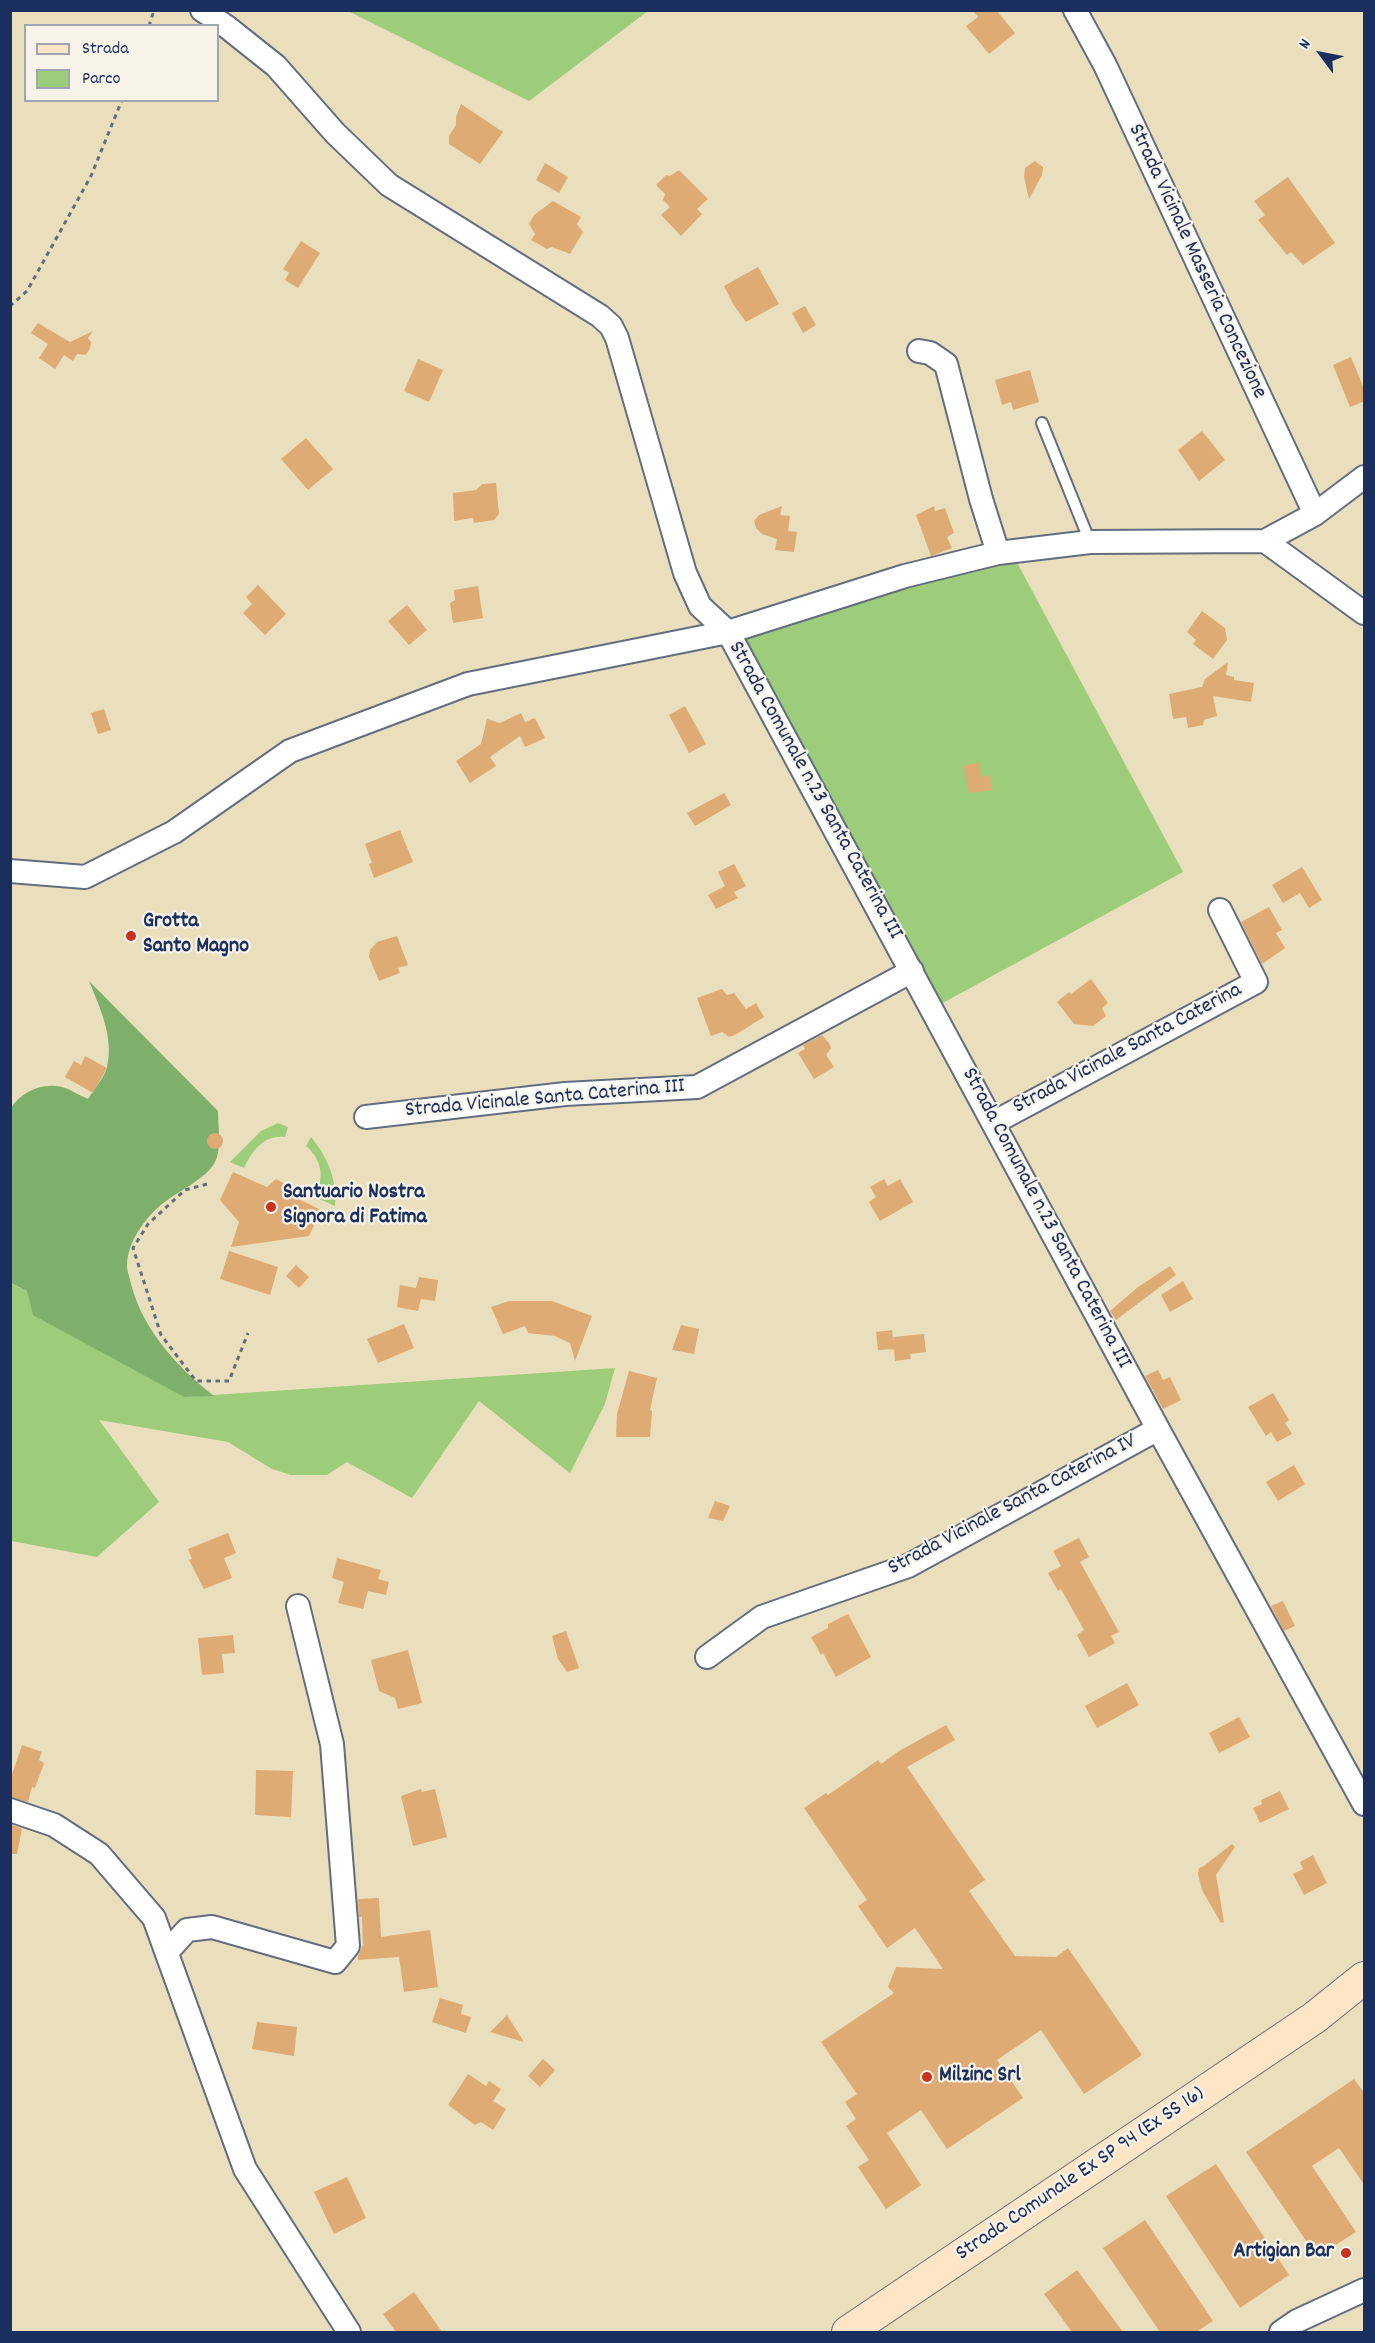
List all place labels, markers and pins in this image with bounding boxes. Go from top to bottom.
place label: Grotta Santo Magno [143,910,249,962]
marker: Grotta Santo Magno [124,929,138,943]
place label: Santuario Nostra Signora di Fatima [283,1181,427,1232]
marker: Santuario Nostra Signora di Fatima [264,1200,278,1214]
place label: Milzinc Srl [939,2064,1021,2090]
marker: Milzinc Srl [920,2070,934,2084]
place label: Artigian Bar [1234,2240,1334,2266]
marker: Artigian Bar [1339,2246,1353,2260]

